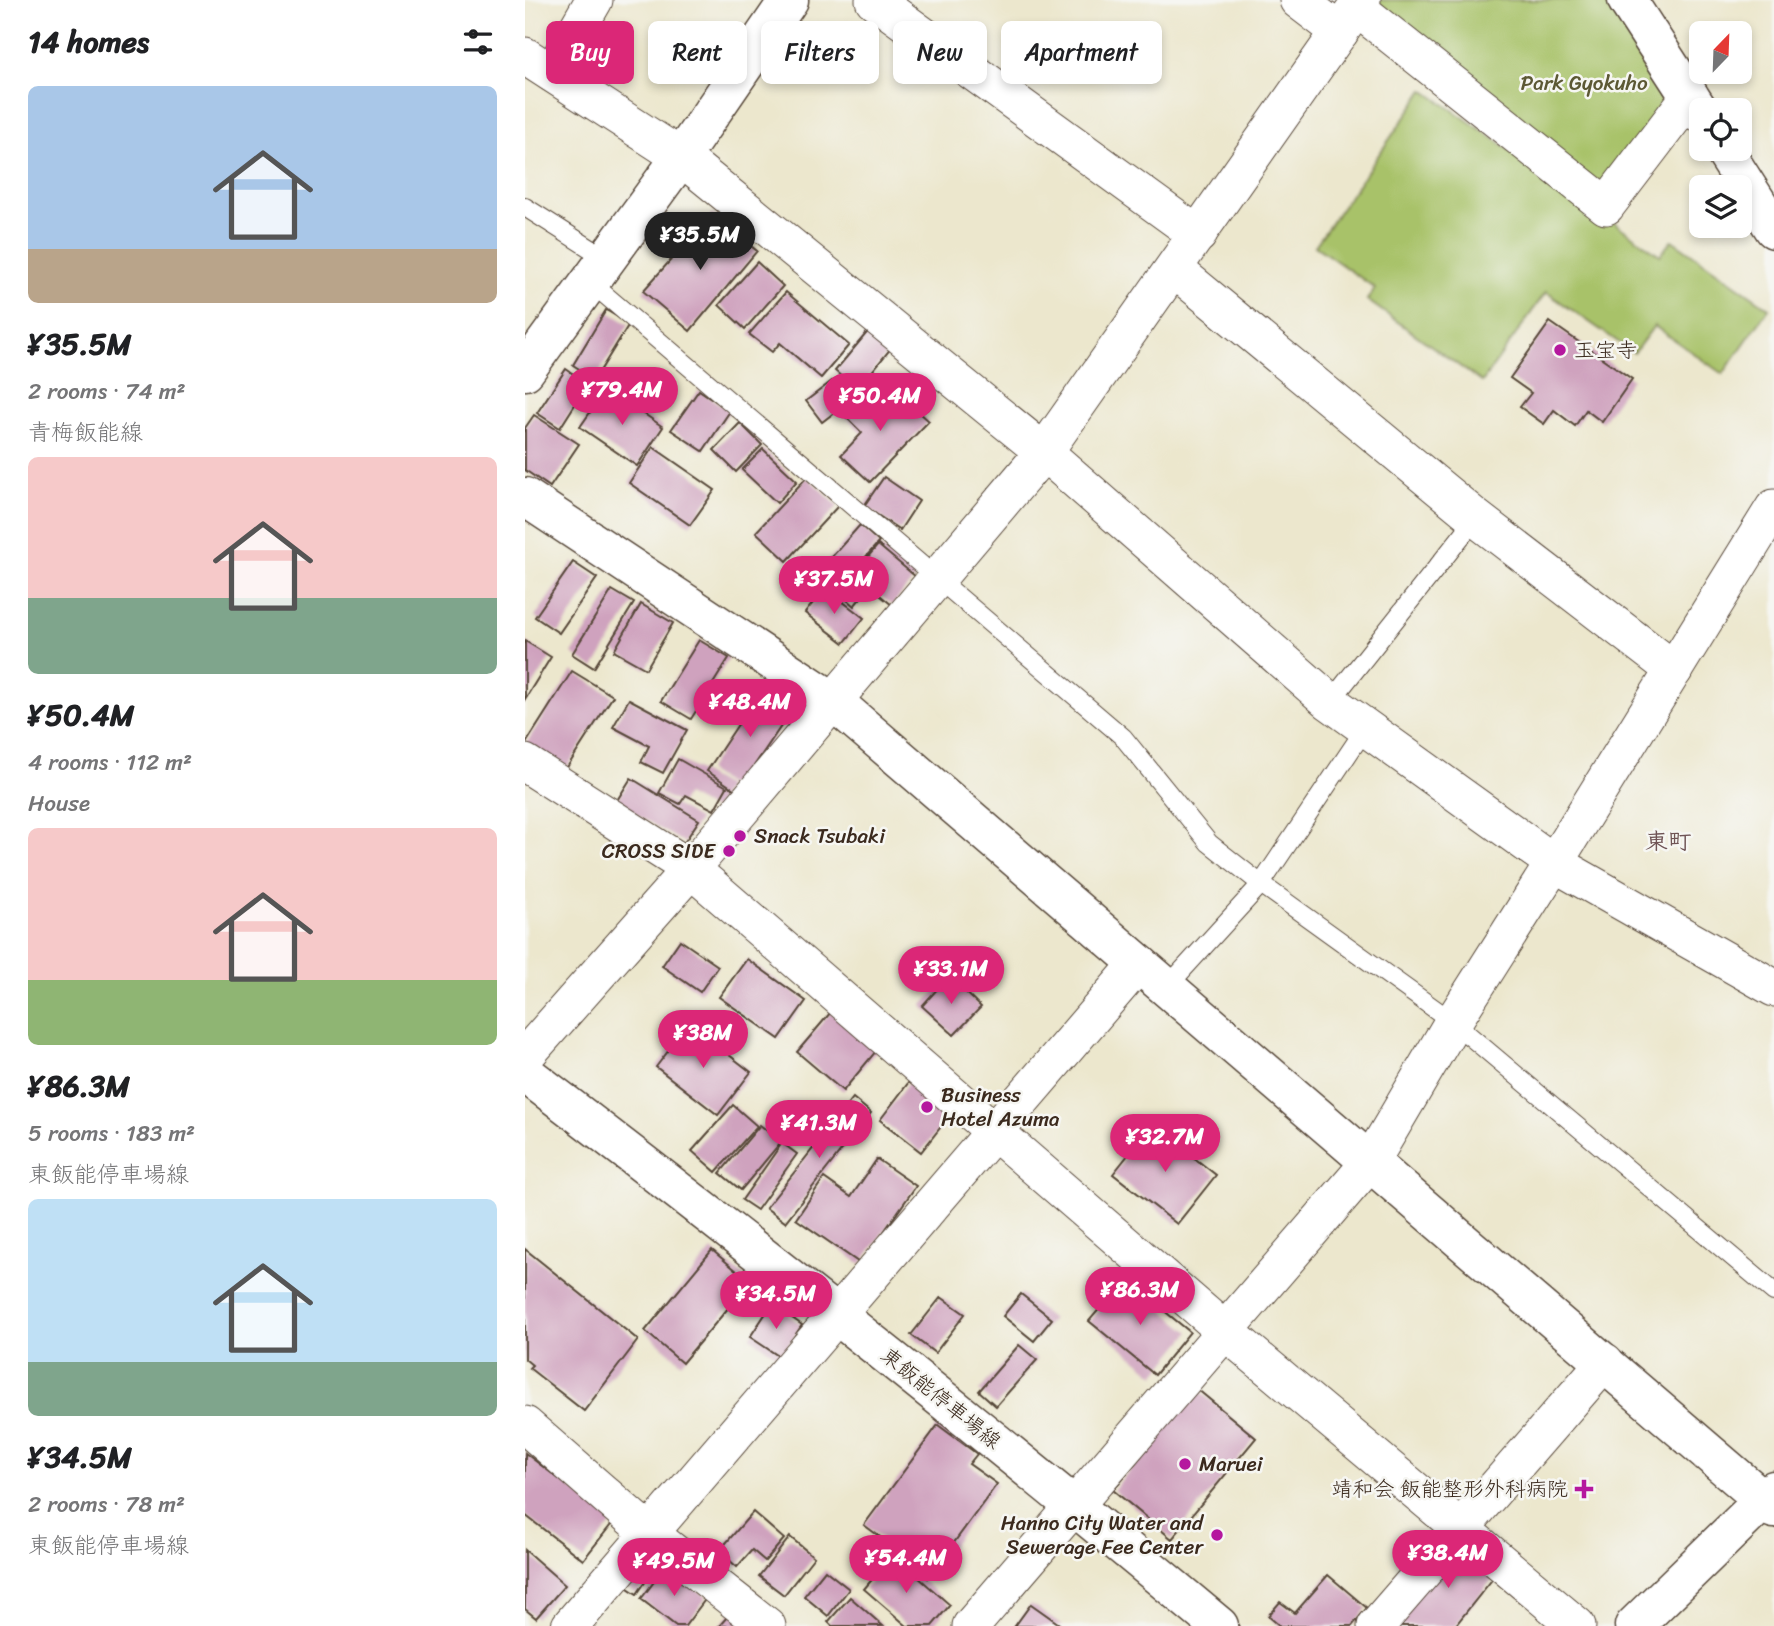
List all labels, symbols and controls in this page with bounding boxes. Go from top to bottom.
text: 14 homes [28,15,149,69]
chip: Buy [546,21,634,84]
chip: Rent [648,21,747,84]
chip: Filters [761,21,879,84]
chip: New [893,21,987,84]
chip: Apartment [1001,21,1162,84]
north arrow [1689,21,1752,84]
map controls [1689,21,1752,238]
icon: filters [459,23,497,61]
park label: Park Gyokuho [1520,64,1648,102]
button: locate [1689,98,1752,161]
icon: home [200,132,326,258]
button: layers [1689,175,1752,238]
pin: ¥35.5M [643,212,757,272]
text: ¥35.5M [660,214,740,255]
text: ¥35.5M [28,317,131,371]
place label: 玉宝寺 [1574,331,1637,369]
marker: 玉宝寺 [1552,342,1568,358]
pin: ¥79.4M [565,368,679,427]
text: ¥79.4M [582,369,662,410]
text: 2 rooms · 74 m² [28,371,185,412]
pin: ¥50.4M [823,374,937,433]
text: ¥50.4M [839,375,921,416]
text: 青梅飯能線 [28,412,143,453]
icon: home [200,503,326,629]
pin: ¥37.5M [777,556,891,616]
text: ¥37.5M [795,558,873,599]
pin: ¥48.4M [693,680,807,739]
text: ¥48.4M [709,681,791,722]
text: ¥50.4M [28,688,134,742]
text: 4 rooms · 112 m² [28,742,192,783]
text: House [28,783,90,824]
place label: Snack Tsubaki [754,817,886,855]
district label: 東町 [1645,821,1691,862]
marker: Snack Tsubaki [732,828,748,844]
place label: CROSS SIDE [602,832,716,870]
marker: CROSS SIDE [721,843,737,859]
icon: home [200,874,326,1000]
pin: ¥33.1M [894,946,1008,1006]
text: ¥33.1M [914,948,988,989]
pin: ¥38M [662,1010,744,1070]
text: ¥38M [674,1012,732,1053]
text: ¥86.3M [28,1059,130,1113]
place label: Business Hotel Azuma [941,1076,1060,1138]
marker: Business Hotel Azuma [919,1099,935,1115]
pin: ¥41.3M [762,1100,876,1160]
text: ¥41.3M [781,1102,857,1143]
text: 5 rooms · 183 m² [28,1113,195,1154]
pin: ¥32.7M [1108,1114,1222,1174]
text: ¥32.7M [1126,1116,1204,1157]
text: 東飯能停車場線 [28,1154,189,1195]
icon: home [200,1245,326,1371]
pin: ¥86.3M [1083,1268,1197,1327]
text: ¥86.3M [1101,1269,1179,1310]
pin: ¥34.5M [719,1272,833,1331]
text: ¥34.5M [736,1273,816,1314]
street label: 東飯能停車場線 [872,1337,1010,1459]
text: ¥34.5M [28,1430,132,1484]
place label: Maruei [1199,1445,1264,1483]
marker: Maruei [1177,1456,1193,1472]
place label: 靖和会 飯能整形外科病院 [1332,1470,1568,1508]
marker: 靖和会 飯能整形外科病院 [1574,1479,1594,1499]
text: 2 rooms · 78 m² [28,1484,185,1525]
place label: Hanno City Water and Sewerage Fee Center [1001,1504,1205,1566]
text: 東飯能停車場線 [28,1525,189,1566]
marker: Hanno City Water and Sewerage Fee Center [1209,1527,1225,1543]
pin: ¥38.4M [1391,1530,1505,1590]
text: ¥38.4M [1408,1532,1488,1573]
pin: ¥54.4M [849,1536,963,1595]
text: ¥54.4M [865,1537,947,1578]
pin: ¥49.5M [617,1538,731,1598]
text: ¥49.5M [633,1540,715,1581]

